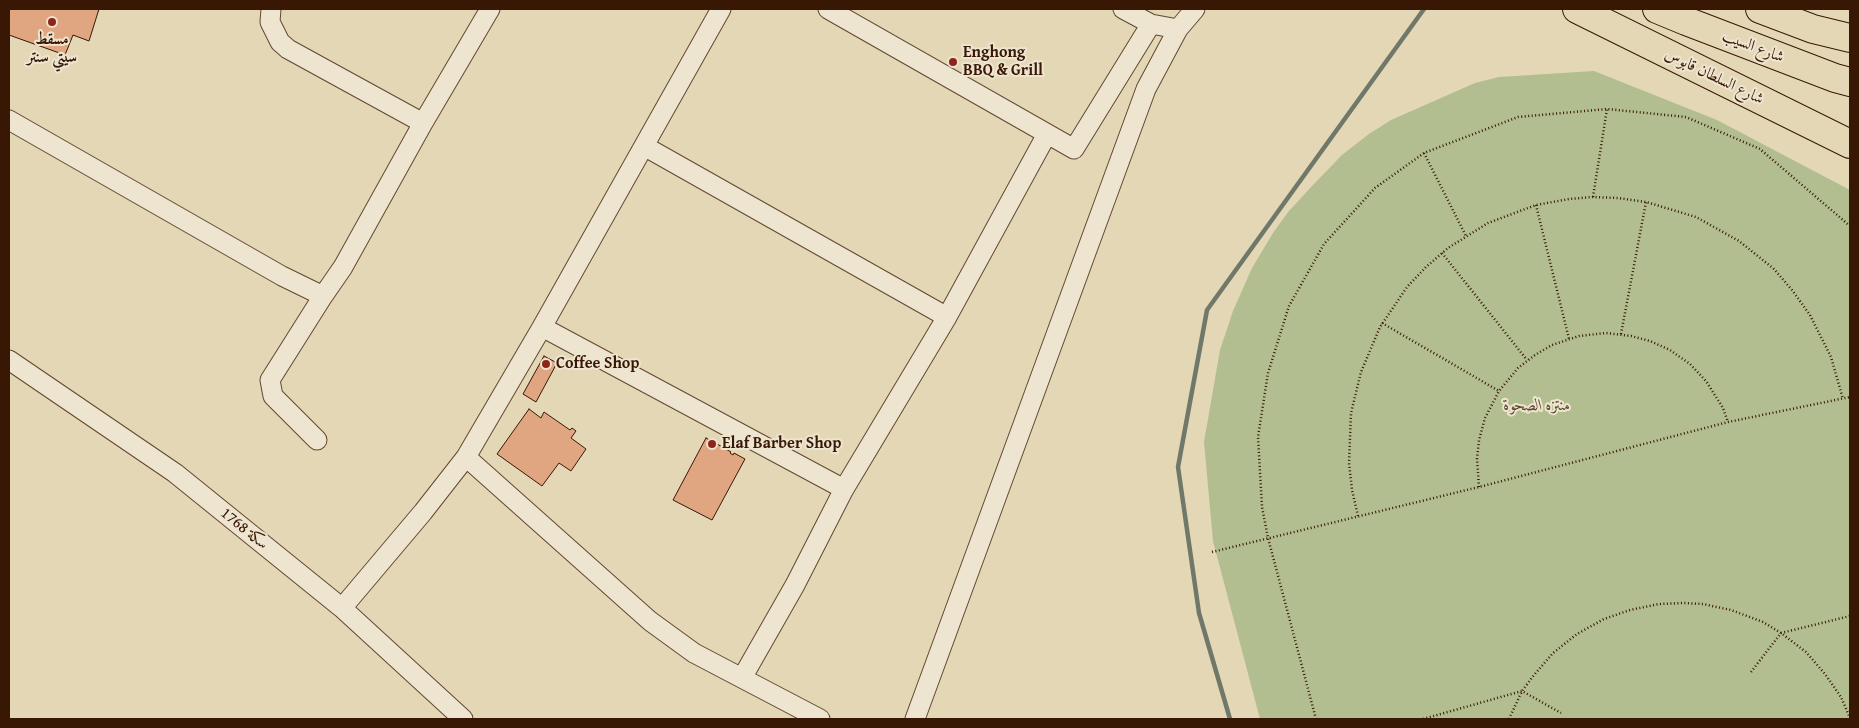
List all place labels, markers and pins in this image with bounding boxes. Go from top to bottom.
marker: مسقط سيتي سنتر [46,16,58,28]
place label: مسقط سيتي سنتر [27,30,77,68]
place label: Enghong BBQ & Grill [963,43,1043,81]
marker: Enghong BBQ & Grill [947,56,959,68]
place label: Coffee Shop [556,354,639,374]
marker: Coffee Shop [540,358,552,370]
place label: Elaf Barber Shop [722,434,841,454]
marker: Elaf Barber Shop [706,438,718,450]

